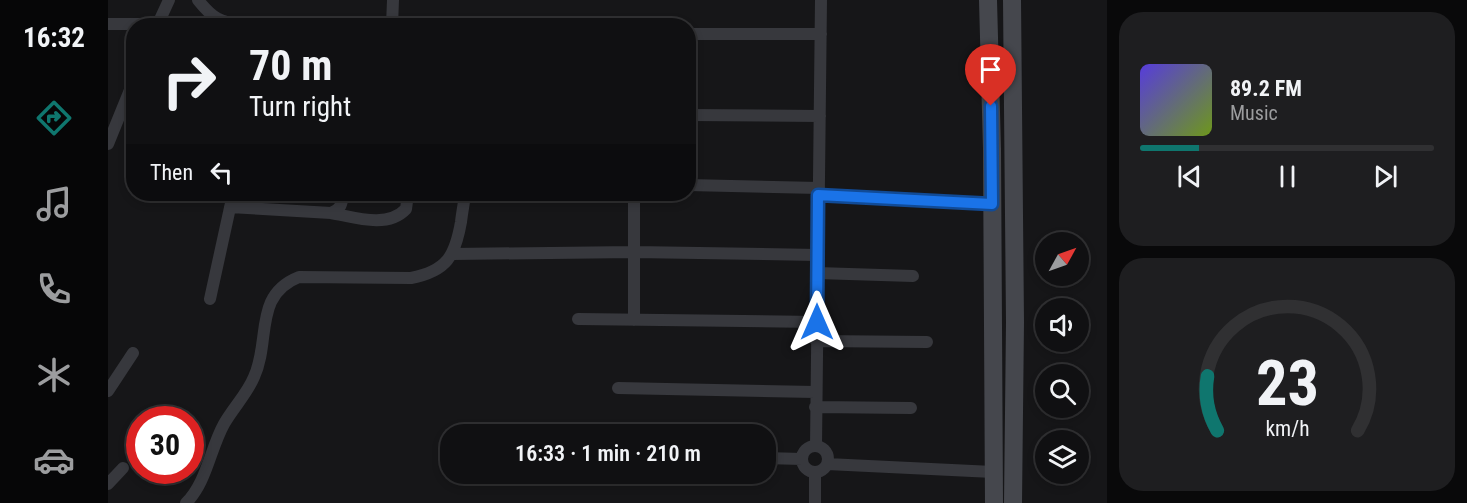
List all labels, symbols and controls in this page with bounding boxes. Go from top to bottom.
text: 16:32 [23,22,85,54]
text: 70 m [249,41,332,90]
icon: right [150,42,228,120]
pin [965,44,1016,106]
icon: arrive [974,53,1007,86]
text: 89.2 FM [1230,76,1302,101]
text: Turn right [249,91,351,123]
icon: directions [33,97,75,139]
text: Music [1230,101,1278,125]
icon: left [205,156,238,189]
text: Then [150,160,193,185]
icon: previous [1173,160,1206,193]
icon: pause [1271,160,1304,193]
icon: next [1369,160,1402,193]
icon: music [33,183,75,225]
north arrow [1035,232,1089,286]
map controls [1035,232,1089,484]
icon: phone [33,268,75,310]
position arrow [785,290,849,354]
button: sound [1035,298,1089,352]
text: 23 [1255,347,1319,420]
icon: climate [33,354,75,396]
button: search [1035,364,1089,418]
speed limit sign: 30 [126,406,204,484]
text: km/h [1265,417,1309,442]
button: layers [1035,430,1089,484]
icon: car [33,439,75,481]
text: 16:33 · 1 min · 210 m [515,441,701,466]

